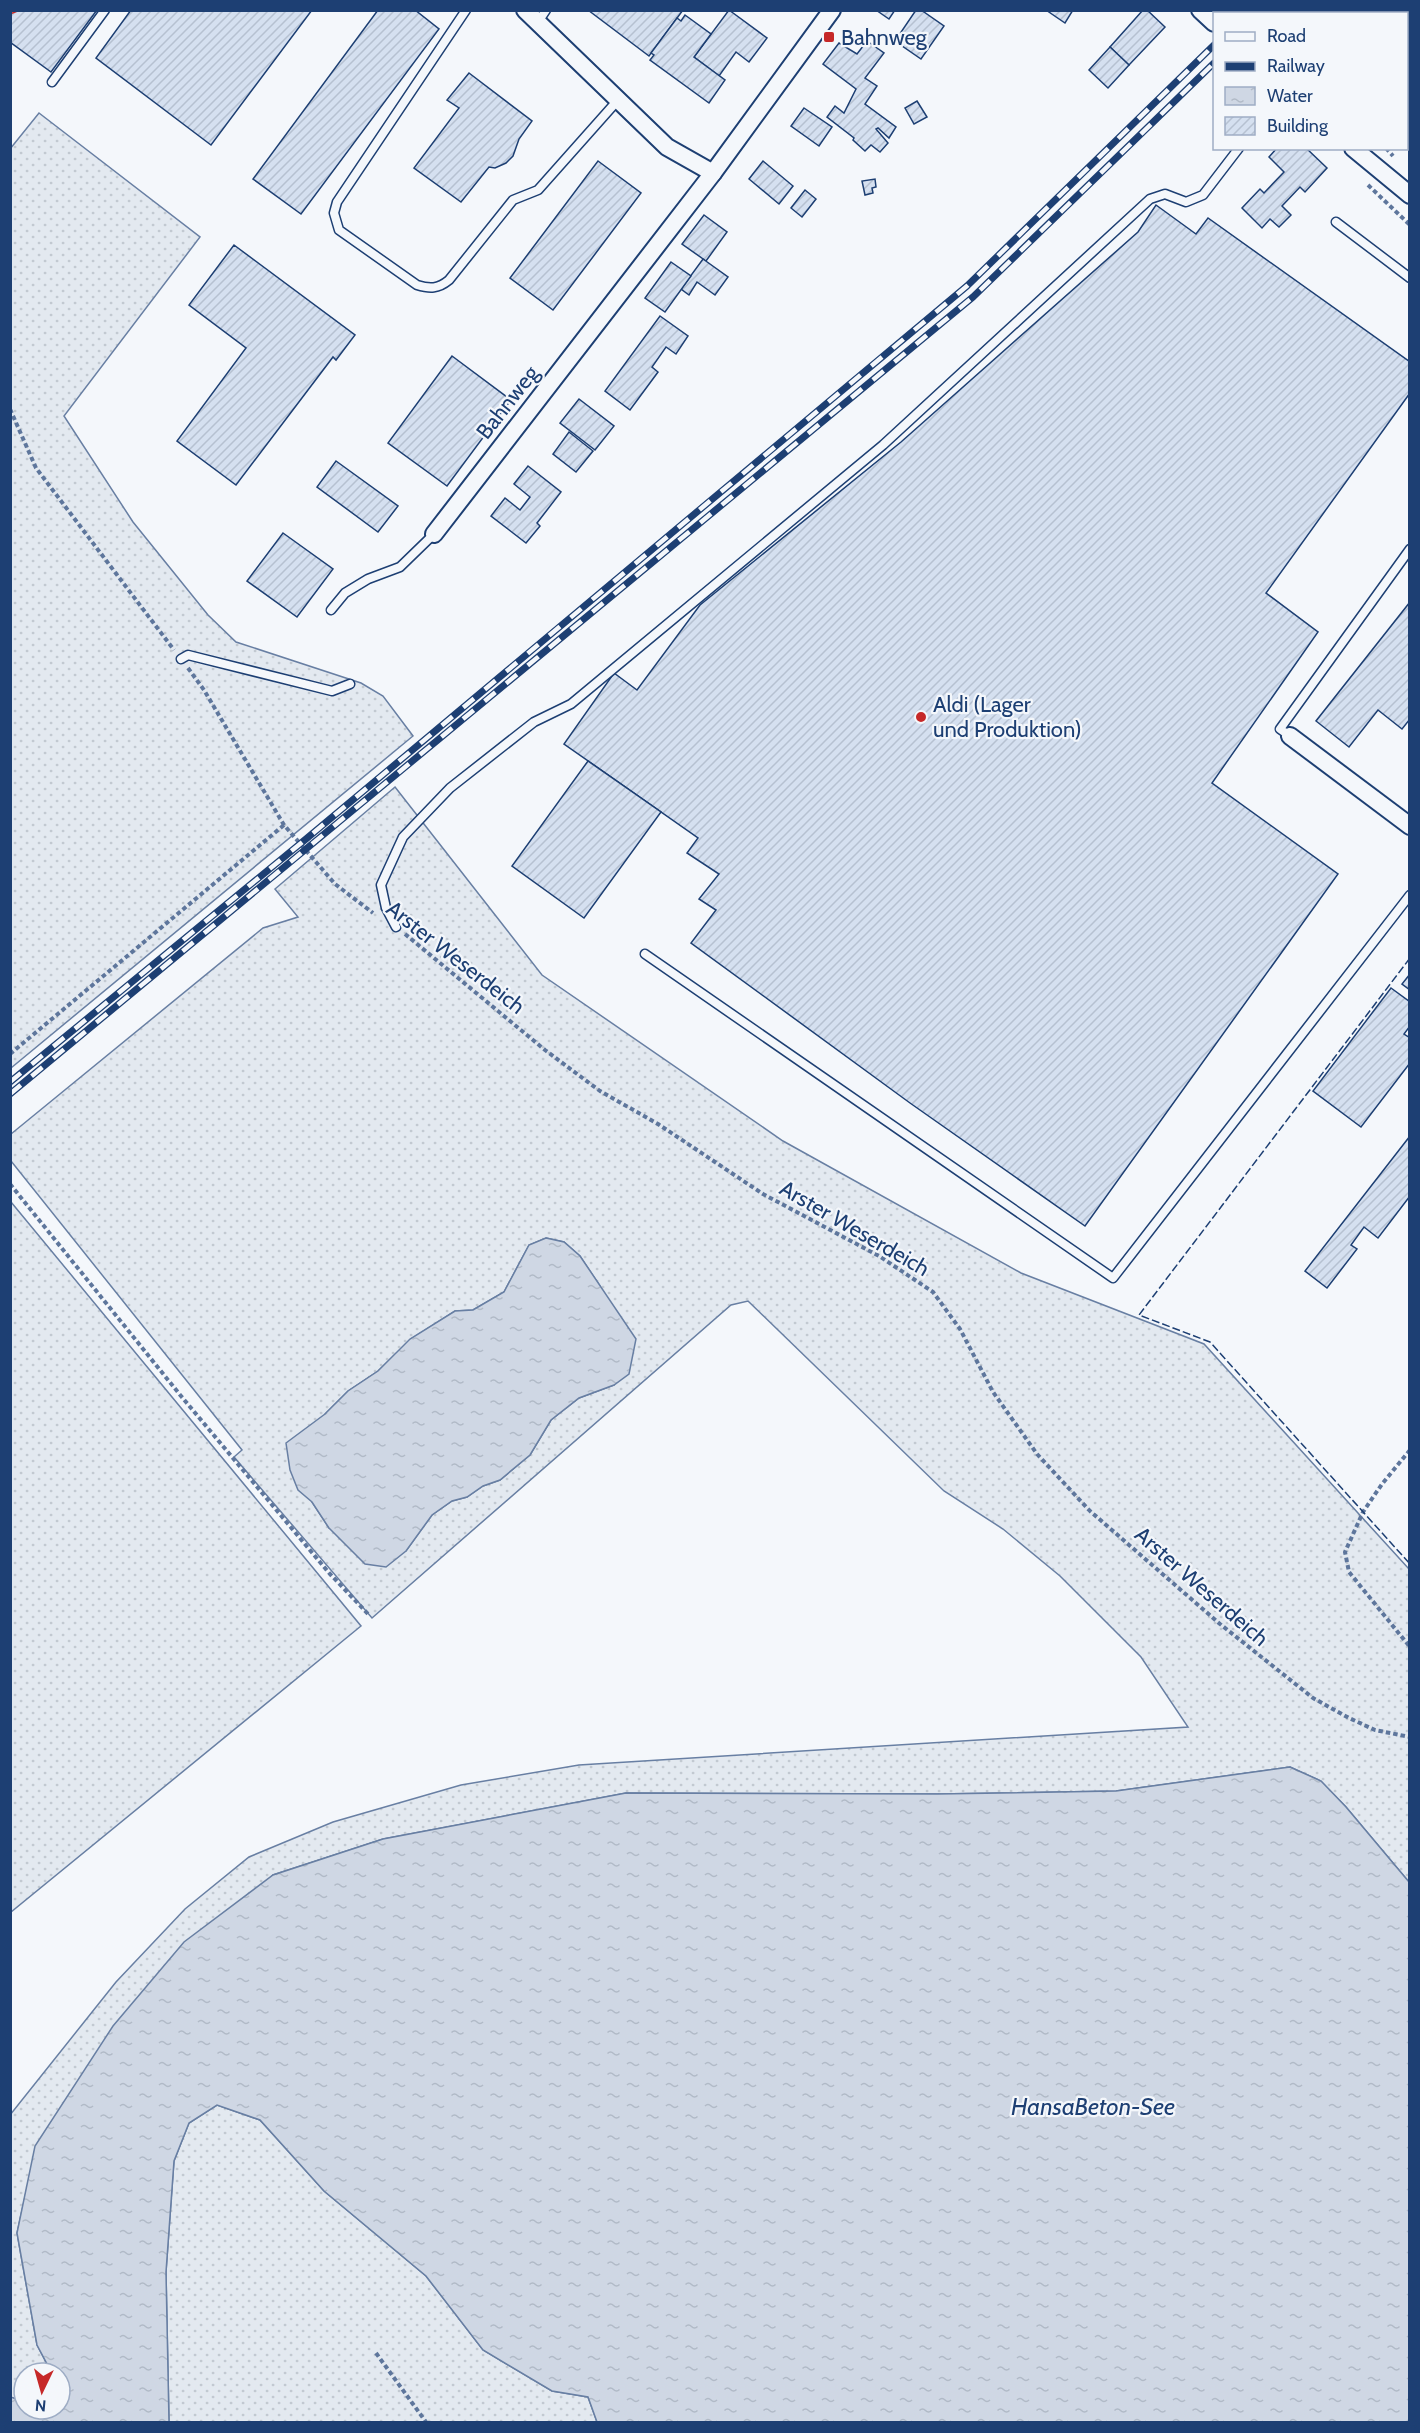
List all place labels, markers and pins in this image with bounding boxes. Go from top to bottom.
place label: Bahnweg [841,24,928,51]
marker: Bahnweg [822,30,836,44]
place label: Aldi (Lager und Produktion) [933,691,1082,743]
marker: Aldi (Lager und Produktion) [914,710,928,724]

